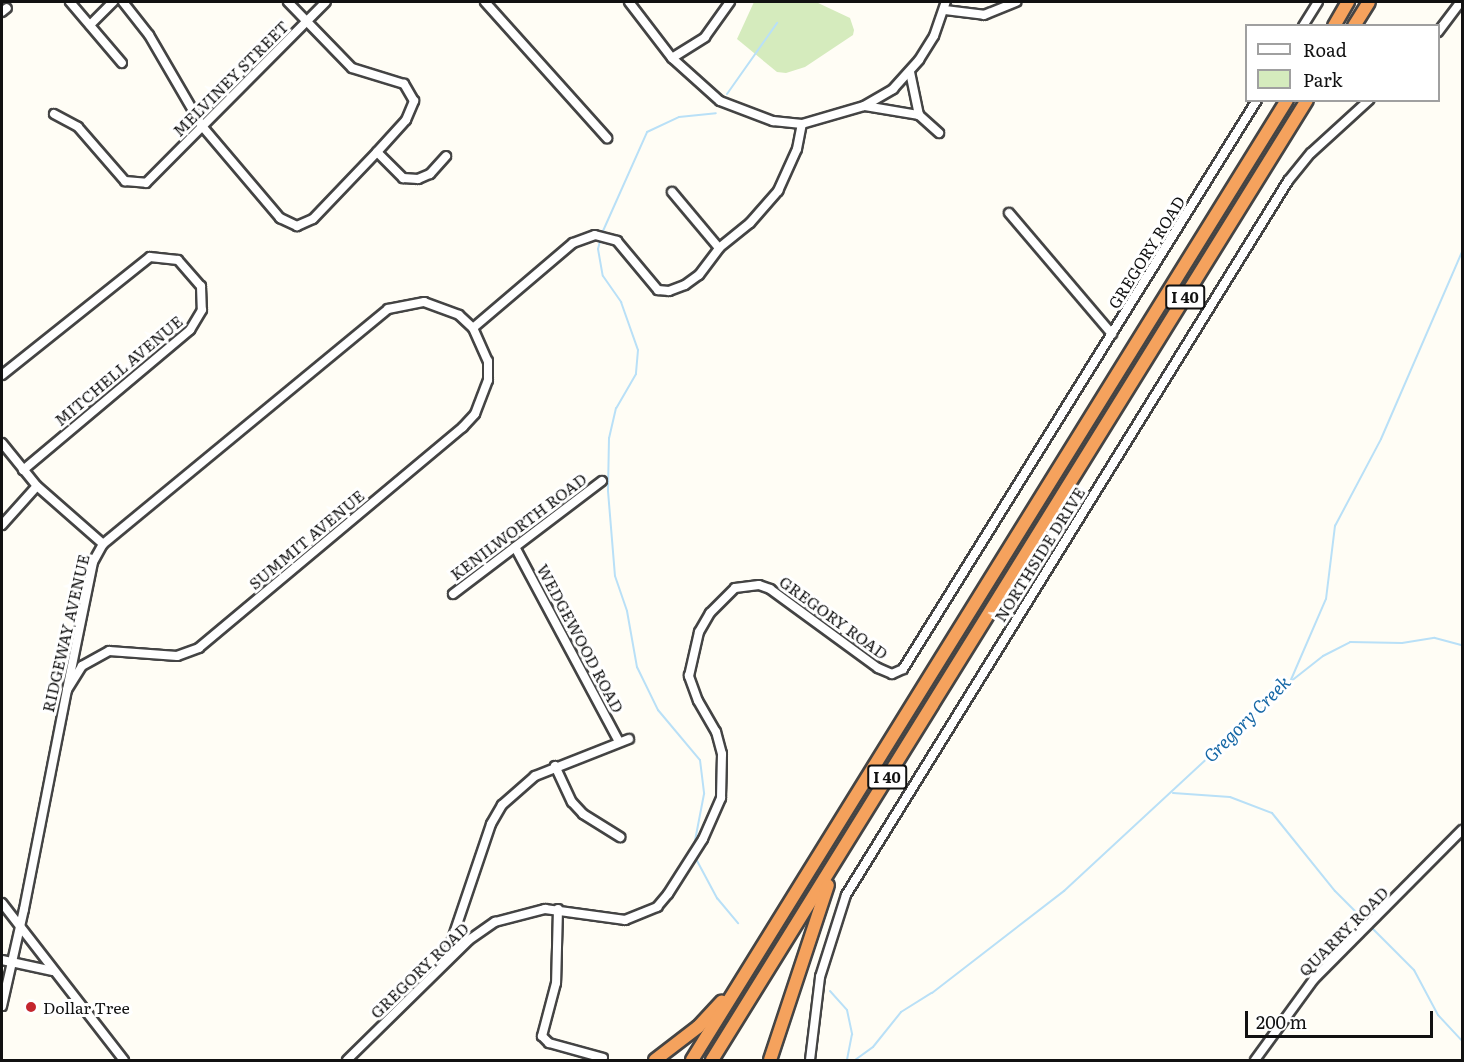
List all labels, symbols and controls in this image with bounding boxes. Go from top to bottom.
street label: MELVINEY STREET [168,16,292,140]
legend [1245,24,1440,102]
text: Road [1303,36,1347,63]
text: Park [1303,66,1342,93]
street label: GREGORY ROAD [1104,192,1188,312]
road number: I 40 [1164,285,1206,309]
street label: MITCHELL AVENUE [50,311,186,429]
street label: KENILWORTH ROAD [446,469,590,583]
street label: NORTHSIDE DRIVE [990,483,1088,625]
street label: SUMMIT AVENUE [244,485,368,593]
street label: RIDGEWAY AVENUE [37,552,93,714]
street label: WEDGEWOOD ROAD [534,560,628,716]
street label: GREGORY ROAD [776,571,892,663]
water label: Gregory Creek [1199,671,1295,767]
road number: I 40 [866,765,908,789]
street label: QUARRY ROAD [1294,882,1392,980]
street label: GREGORY ROAD [366,918,472,1022]
place label: Dollar Tree [43,997,130,1017]
scale bar [1248,999,1436,1037]
marker: Dollar Tree [24,1000,38,1014]
text: 200 m [1256,1008,1307,1035]

